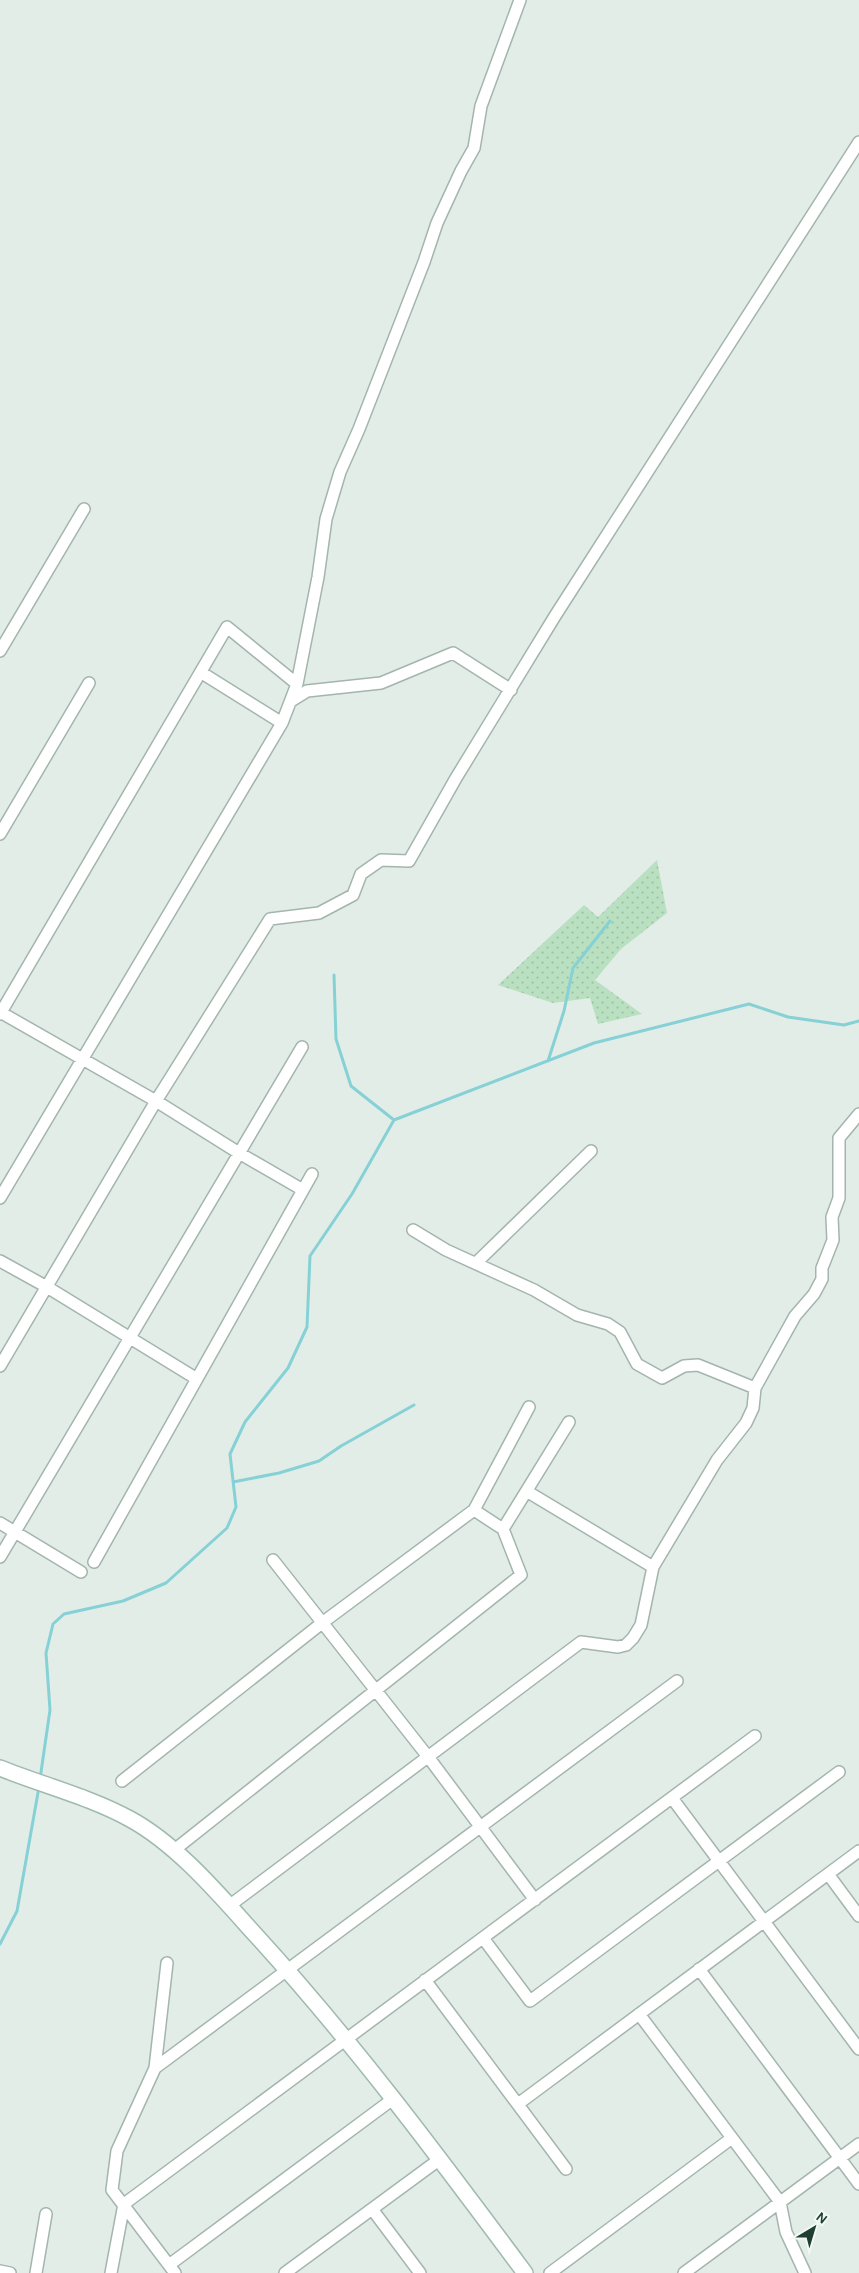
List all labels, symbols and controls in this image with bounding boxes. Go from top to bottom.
north arrow [789,2203,839,2253]
text: N [813,2208,831,2228]

